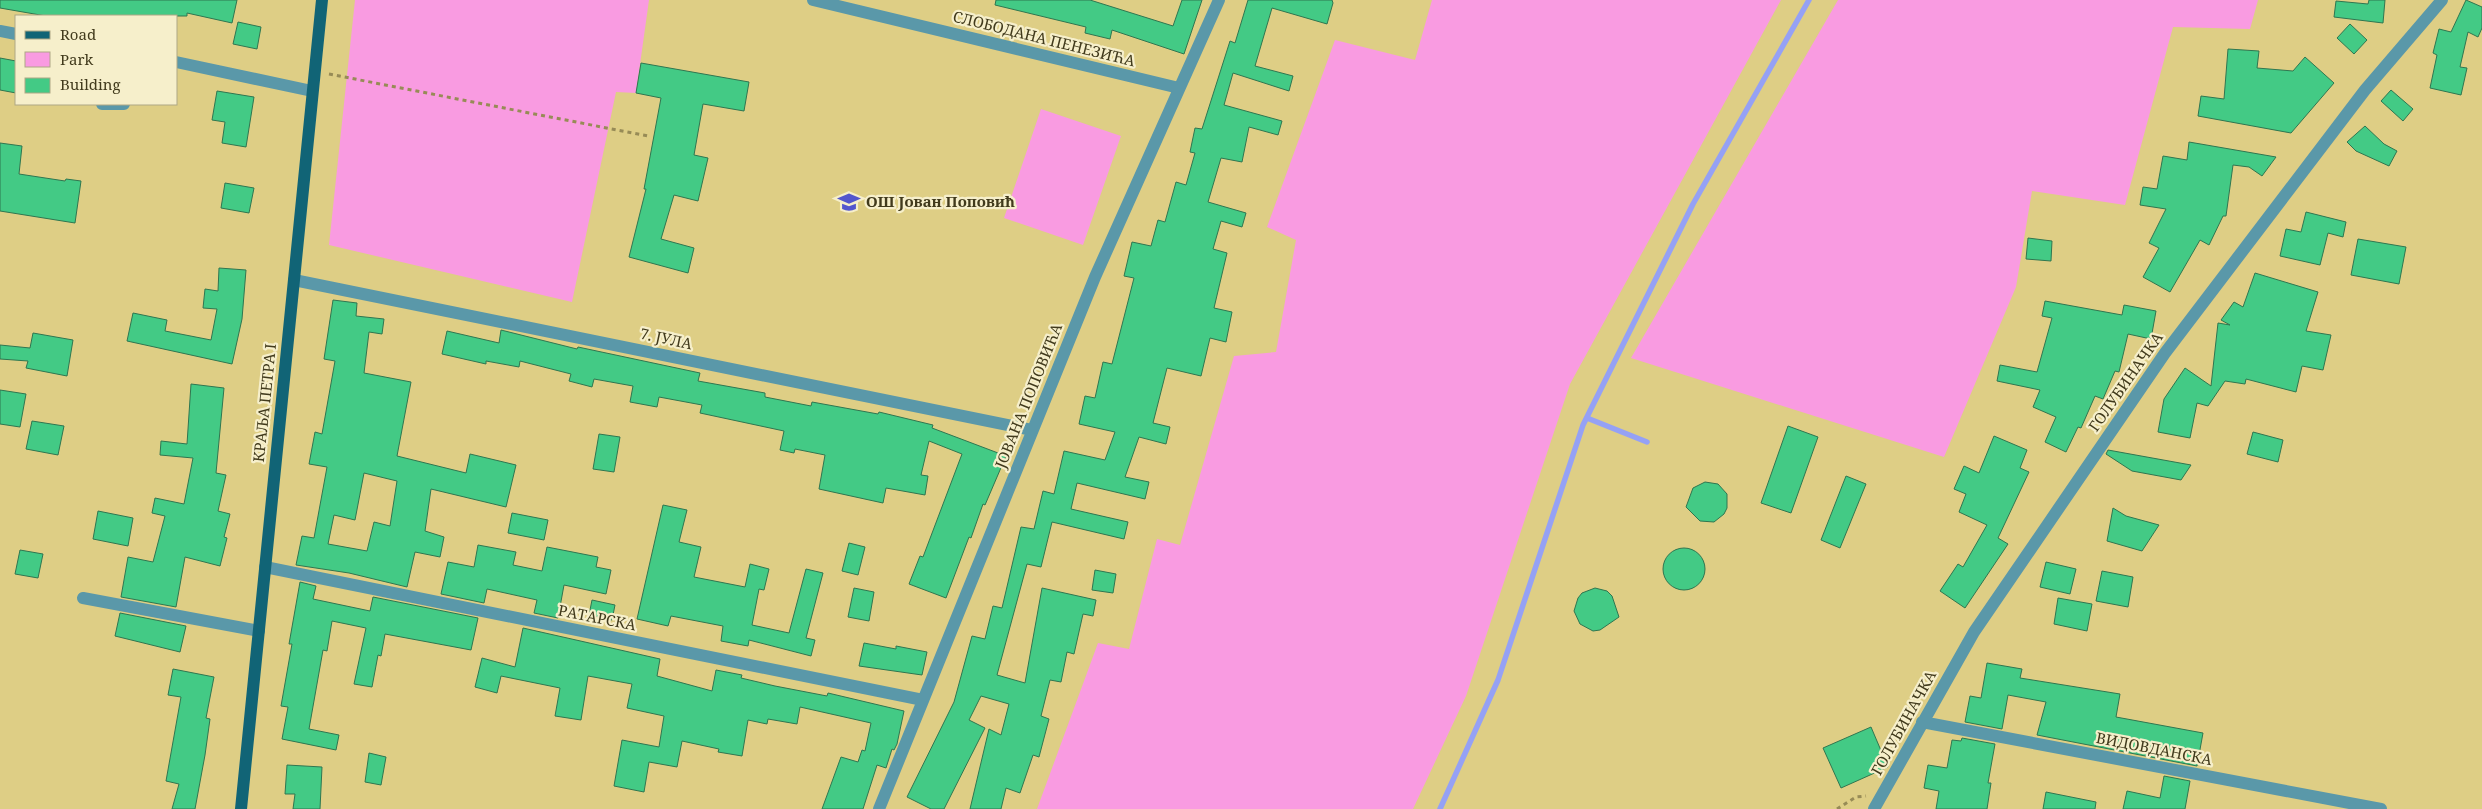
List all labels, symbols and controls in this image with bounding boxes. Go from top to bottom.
street label: СЛОБОДАНА ПЕНЕЗИЋА [951,6,1138,70]
legend [15,15,178,105]
text: Road [60,24,96,44]
text: Park [60,49,94,69]
text: Building [60,74,121,94]
school or university icon: ОШ Јован Поповић [836,189,862,215]
place label: ОШ Јован Поповић [866,191,1015,211]
street label: ЈОВАНА ПОПОВИЋА [989,320,1066,472]
street label: 7. ЈУЛА [638,323,694,353]
street label: ГОЛУБИНАЧКА [2083,327,2167,435]
street label: КРАЉА ПЕТРА I [248,343,280,463]
street label: РАТАРСКА [556,600,638,634]
street label: ГОЛУБИНАЧКА [1866,666,1940,778]
street label: ВИДОВДАНСКА [2094,727,2214,769]

